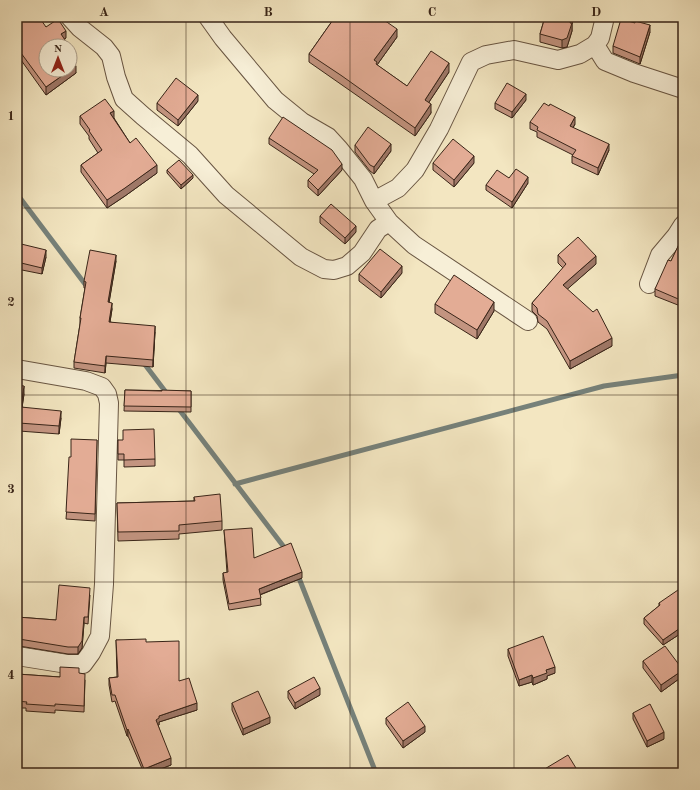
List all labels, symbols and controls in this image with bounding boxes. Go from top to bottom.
text: A [99,6,109,19]
text: B [263,6,273,19]
text: C [428,6,436,19]
text: D [591,6,601,19]
north arrow [38,38,78,78]
text: N [54,44,63,55]
text: 1 [7,110,15,123]
text: 2 [7,296,15,309]
text: 3 [7,483,15,496]
text: 4 [7,669,15,682]

